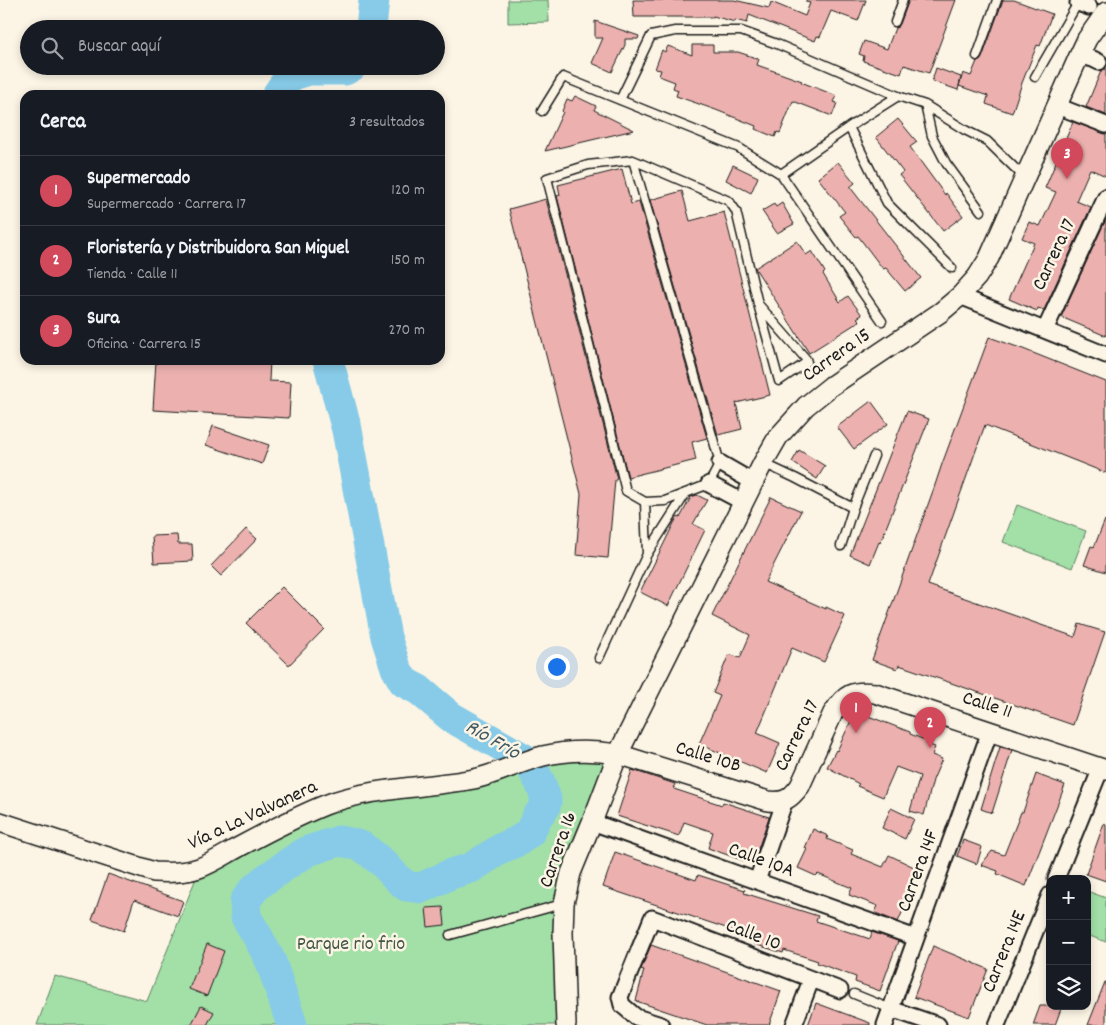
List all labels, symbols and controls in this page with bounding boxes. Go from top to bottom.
search box [20,20,445,75]
icon: search [38,34,66,62]
text: Buscar aquí [78,34,160,61]
text: Cerca [40,108,86,138]
text: 3 resultados [349,111,425,134]
pin: 3 [1051,138,1083,179]
text: Supermercado [87,166,190,193]
text: 1 [54,179,58,202]
text: 120 m [391,179,425,202]
text: Supermercado · Carrera 17 [87,193,246,216]
street label: Carrera 17 [1026,214,1084,296]
text: Floristería y Distribuidora San Miguel [87,236,349,263]
text: 2 [53,249,60,272]
text: 150 m [391,249,425,272]
text: Tienda · Calle 11 [87,263,178,286]
text: Sura [87,306,120,333]
text: 3 [52,319,60,342]
text: 270 m [389,319,425,342]
street label: Carrera 15 [797,322,877,390]
text: Oficina · Carrera 15 [87,333,201,356]
your location [544,654,570,680]
street label: Calle 11 [958,685,1016,727]
pin: 1 [840,692,872,733]
street label: Carrera 17 [769,696,827,776]
pin: 2 [914,707,946,748]
water label: Río Frío [459,713,526,769]
street label: Calle 10B [672,735,744,781]
street label: Vía a La Valvanera [184,774,323,858]
street label: Carrera 16 [533,808,585,892]
street label: Carrera 14F [891,826,947,916]
street label: Calle 10A [724,836,798,886]
map controls [1046,875,1091,1010]
button: + [1046,875,1091,920]
street label: Carrera 14E [976,907,1034,997]
street label: Calle 10 [721,913,785,959]
button: − [1046,920,1091,965]
park label: Parque rio frio [297,931,405,959]
button: layers [1046,965,1091,1010]

